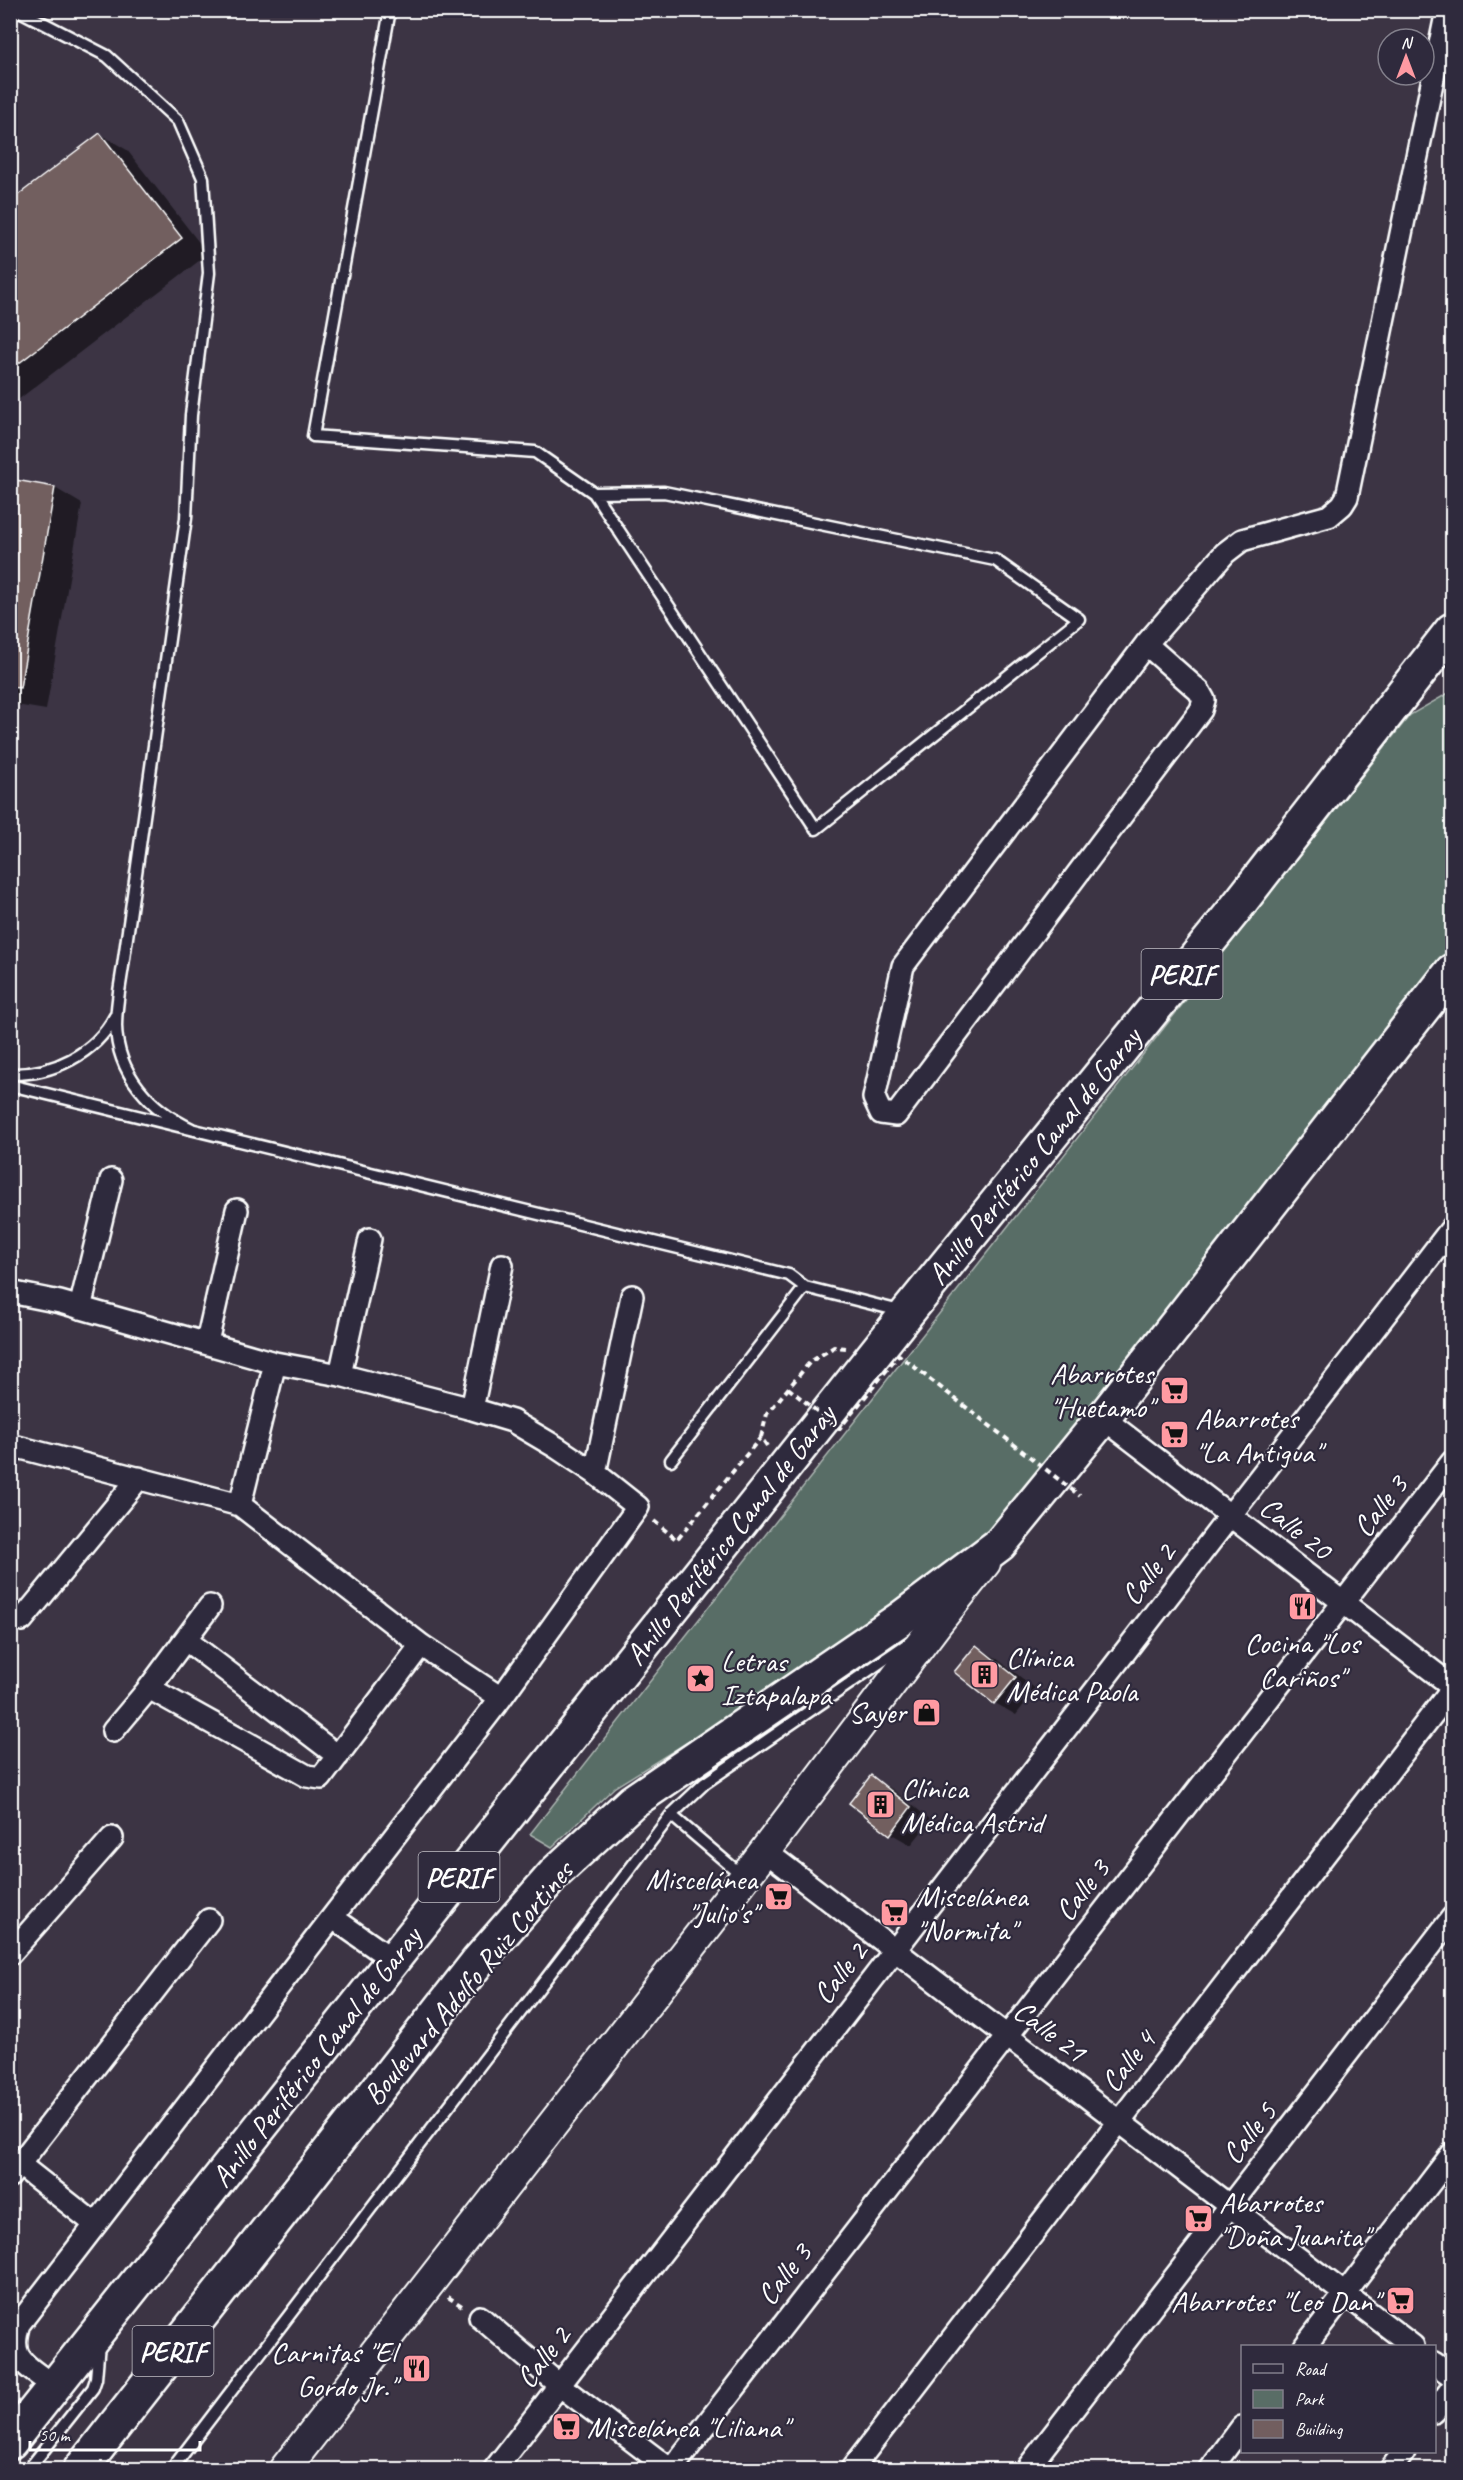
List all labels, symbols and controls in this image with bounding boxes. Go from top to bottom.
north arrow [1376,27,1436,87]
text: N [1401,33,1414,53]
road number: PERIF [1142,949,1222,999]
street label: Anillo Periférico Canal de Garay [918,1017,1151,1292]
place label: Abarrotes "Huetamo" [1050,1354,1159,1426]
supermarket icon: Abarrotes "Huetamo" [1158,1374,1190,1406]
street label: Anillo Periférico Canal de Garay [616,1395,845,1673]
place label: Abarrotes "La Antigua" [1195,1399,1327,1471]
supermarket icon: Abarrotes "La Antigua" [1158,1419,1190,1451]
street label: Calle 3 [1344,1466,1417,1544]
street label: Calle 20 [1252,1488,1342,1570]
street label: Calle 2 [1112,1534,1185,1612]
restaurant icon: Cocina "Los Cariños" [1286,1590,1318,1622]
place label: Cocina "Los Cariños" [1245,1624,1362,1696]
place label: Clínica Médica Paola [1006,1638,1139,1710]
place label: Letras Iztapalapa [721,1642,833,1714]
building icon: Clínica Médica Paola [969,1658,1001,1690]
place icon: Letras Iztapalapa [684,1662,716,1694]
place label: Sayer [848,1693,908,1731]
shop icon: Sayer [911,1696,943,1728]
place label: Clínica Médica Astrid [901,1769,1047,1841]
building icon: Clínica Médica Astrid [864,1789,896,1821]
street label: Calle 3 [1046,1850,1119,1928]
street label: Boulevard Adolfo Ruiz Cortines [355,1851,583,2113]
road number: PERIF [418,1852,500,1902]
place label: Miscelánea "Julio's" [646,1860,763,1932]
place label: Miscelánea "Normita" [916,1877,1029,1949]
supermarket icon: Miscelánea "Julio's" [762,1880,794,1912]
supermarket icon: Miscelánea "Normita" [879,1897,911,1929]
street label: Anillo Periférico Canal de Garay [202,1917,431,2195]
street label: Calle 2 [804,1933,877,2011]
street label: Calle 21 [1006,1991,1095,2072]
street label: Calle 4 [1092,2021,1165,2099]
street label: Calle 5 [1213,2093,1286,2171]
place label: Abarrotes "Doña Juanita" [1219,2183,1375,2255]
supermarket icon: Abarrotes "Doña Juanita" [1182,2203,1214,2235]
street label: Calle 3 [748,2234,821,2312]
place label: Abarrotes "Leo Dan" [1171,2282,1385,2320]
supermarket icon: Abarrotes "Leo Dan" [1384,2285,1416,2317]
street label: Calle 2 [507,2317,580,2395]
road number: PERIF [132,2326,213,2376]
place label: Carnitas "El Gordo Jr." [271,2333,402,2405]
legend [1241,2345,1436,2453]
restaurant icon: Carnitas "El Gordo Jr." [401,2353,433,2385]
text: Road [1295,2358,1328,2380]
text: Park [1295,2388,1325,2410]
place label: Miscelánea "Liliana" [587,2408,794,2446]
supermarket icon: Miscelánea "Liliana" [550,2411,582,2443]
scale bar [30,2414,200,2452]
text: Building [1295,2418,1344,2440]
text: 50 m [39,2424,72,2446]

